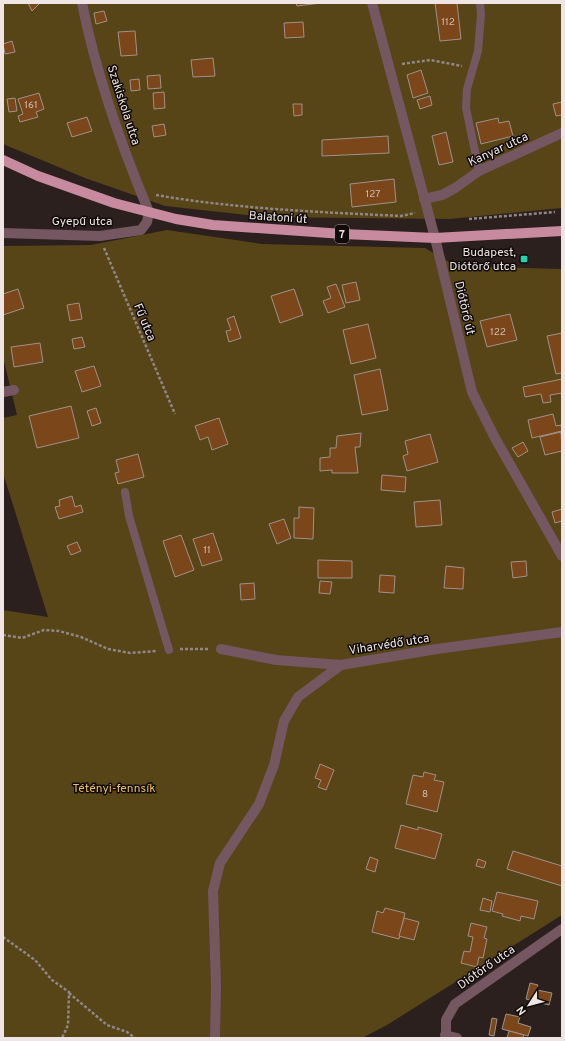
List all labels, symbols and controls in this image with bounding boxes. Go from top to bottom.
house number: 112 [441,16,455,29]
street label: Szakiskola utca [103,63,143,147]
house number: 161 [24,99,38,112]
street label: Kanyar utca [466,129,531,171]
house number: 127 [366,188,380,201]
street label: Balatoni út [248,208,308,228]
street label: Gyepű utca [52,214,112,230]
road number: 7 [335,225,349,243]
place label: Budapest, Diótörő utca [449,245,516,275]
marker: Budapest, Diótörő utca [519,254,529,264]
street label: Diótörő út [450,280,478,337]
street label: Fű utca [129,301,159,344]
house number: 122 [490,326,506,339]
house number: 11 [203,544,211,557]
street label: Viharvédő utca [348,631,430,659]
park label: Tétényi-fennsík [72,781,156,797]
house number: 8 [422,788,428,801]
street label: Diótörő utca [455,942,518,994]
north arrow [509,985,549,1025]
text: N [514,1003,530,1018]

